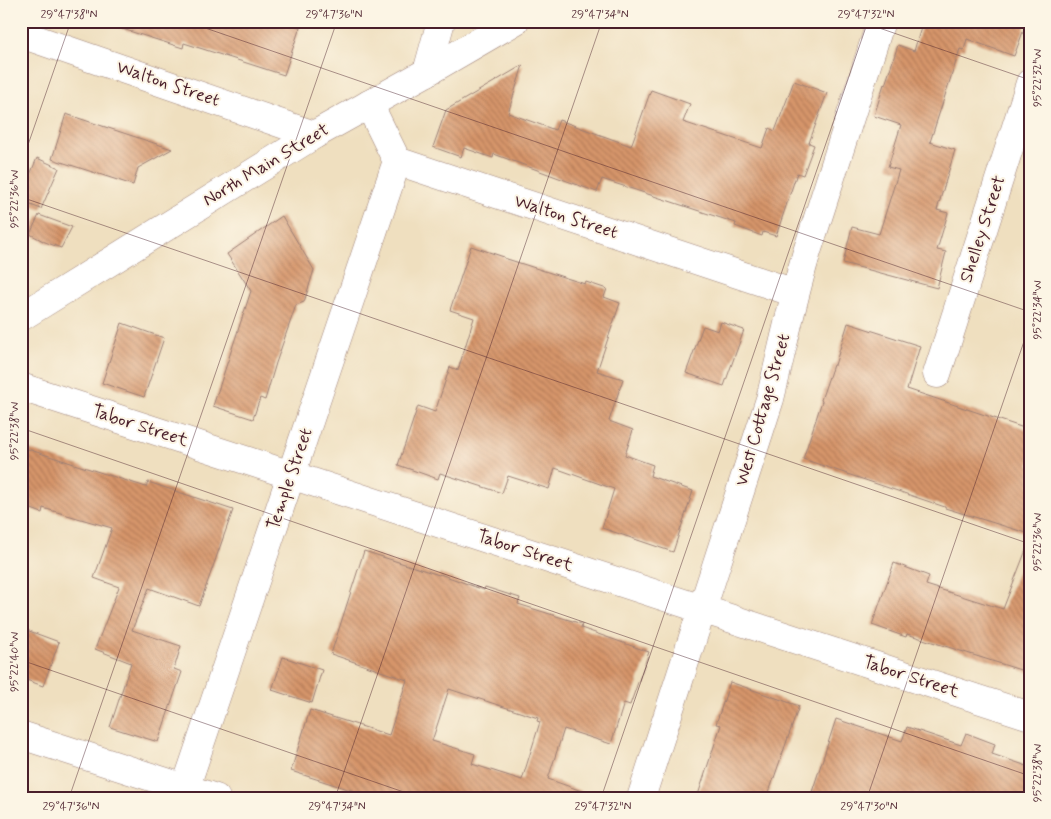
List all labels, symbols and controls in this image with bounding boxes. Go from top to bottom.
text: 29°47'38"N [40,7,98,23]
text: 29°47'36"N [305,7,363,23]
text: 29°47'34"N [571,7,629,23]
text: 29°47'32"N [838,7,894,23]
text: 95°22'32"W [1030,49,1046,107]
street label: Walton Street [113,55,223,113]
street label: North Main Street [198,118,334,212]
text: 95°22'36"W [7,170,23,228]
street label: Shelley Street [954,172,1012,286]
street label: Walton Street [511,189,621,245]
text: 95°22'34"W [1030,280,1046,340]
street label: West Cottage Street [730,331,796,489]
street label: Tabor Street [89,399,192,453]
text: 95°22'38"W [7,402,23,460]
street label: Temple Street [261,425,319,533]
text: 95°22'36"W [1030,513,1046,571]
street label: Tabor Street [474,524,577,578]
text: 95°22'40"W [7,632,23,692]
street label: Tabor Street [860,650,963,704]
text: 95°22'38"W [1030,744,1046,802]
text: 29°47'36"N [42,799,100,815]
text: 29°47'34"N [308,799,366,815]
text: 29°47'32"N [575,799,631,815]
text: 29°47'30"N [840,799,898,815]

